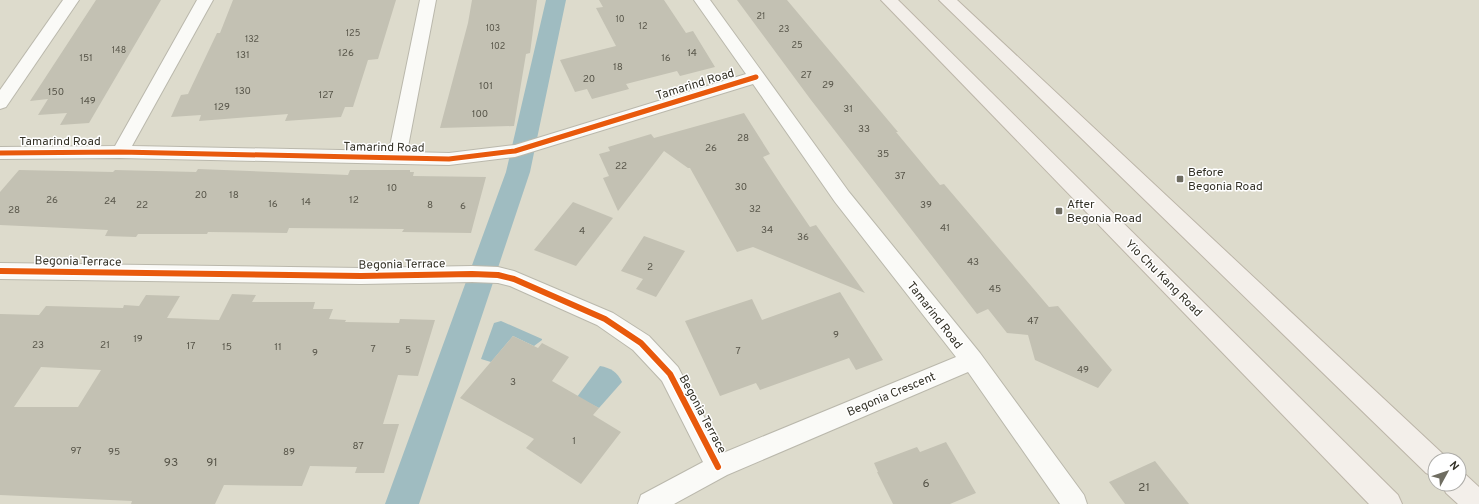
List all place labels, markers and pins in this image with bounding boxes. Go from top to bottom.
place label: Before Begonia Road [1188,165,1263,195]
marker: Before Begonia Road [1175,174,1185,184]
place label: After Begonia Road [1067,197,1142,227]
marker: After Begonia Road [1054,206,1064,216]

